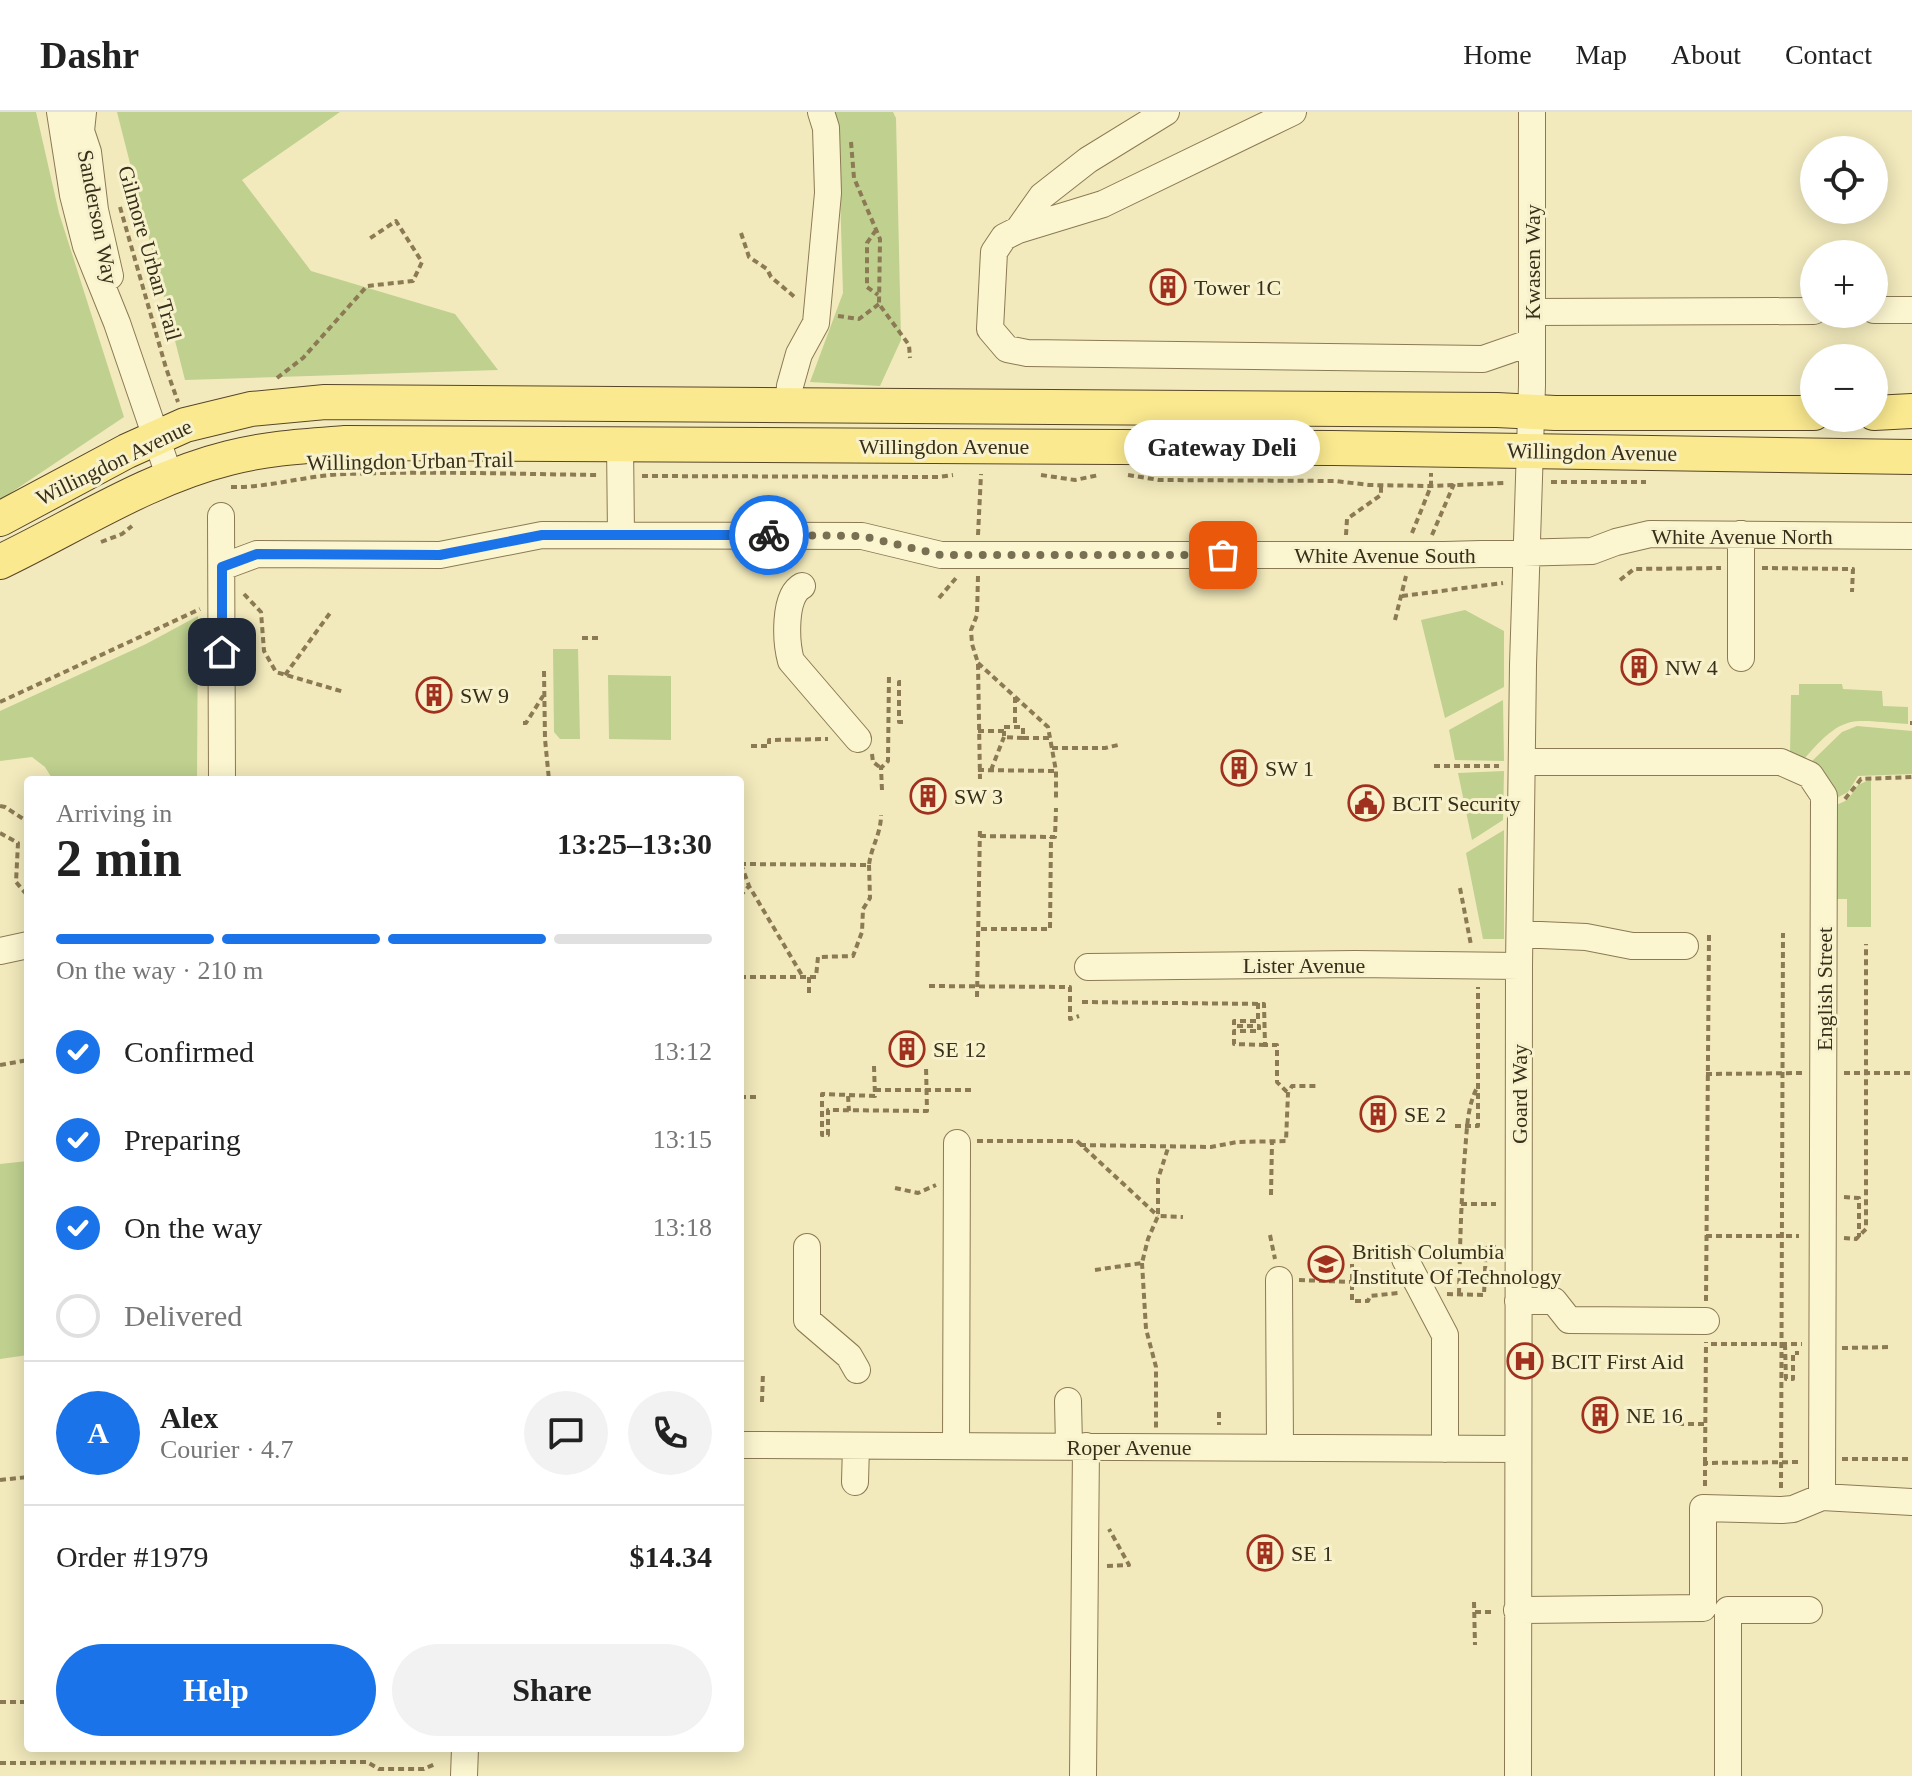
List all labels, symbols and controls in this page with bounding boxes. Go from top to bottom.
text: Dashr [40,34,139,76]
text: Home [1463,39,1532,70]
text: Map [1576,39,1627,70]
text: About [1671,39,1741,70]
text: Contact [1785,39,1872,70]
map controls [1800,136,1888,432]
button: locate [1800,136,1888,224]
street label: Sanderson Way [73,148,123,286]
street label: Gilmore Urban Trail [113,163,187,343]
street label: Kwasen Way [1520,204,1545,320]
button: + [1800,240,1888,328]
building icon: Tower 1C [1149,268,1187,306]
place label: Tower 1C [1194,275,1281,300]
button: − [1800,344,1888,432]
street label: Willingdon Avenue [32,413,196,511]
callout: Gateway Deli [1125,419,1321,475]
text: Gateway Deli [1147,433,1297,462]
street label: Willingdon Avenue [859,434,1029,459]
street label: Willingdon Avenue [1507,438,1677,466]
street label: Willingdon Urban Trail [306,447,514,475]
courier [729,495,809,575]
icon: bike [747,513,791,557]
pin [1189,521,1257,589]
street label: White Avenue North [1651,524,1833,549]
icon: bag [1201,533,1245,577]
street label: White Avenue South [1294,543,1476,568]
pin [188,618,256,686]
icon: home [200,630,244,674]
building icon: NW 4 [1620,648,1658,686]
place label: NW 4 [1665,655,1718,680]
building icon: SW 9 [415,676,453,714]
place label: SW 9 [460,683,509,708]
building icon: SW 1 [1220,749,1258,787]
place label: SW 1 [1265,756,1314,781]
building icon: SW 3 [909,777,947,815]
place label: SW 3 [954,784,1003,809]
public building icon: BCIT Security [1347,784,1385,822]
place label: BCIT Security [1392,791,1521,816]
text: Arriving in [56,799,172,828]
text: 13:25–13:30 [557,827,712,860]
text: 2 min [56,830,182,887]
street label: English Street [1812,927,1837,1051]
street label: Lister Avenue [1243,953,1365,978]
text: On the way · 210 m [56,956,263,985]
icon: check [56,1030,100,1074]
building icon: SE 12 [888,1030,926,1068]
text: Confirmed [124,1035,254,1068]
text: 13:12 [653,1037,712,1066]
place label: SE 12 [933,1037,986,1062]
street label: Goard Way [1507,1044,1532,1144]
building icon: SE 2 [1359,1095,1397,1133]
place label: SE 2 [1404,1102,1446,1127]
icon: check [56,1118,100,1162]
text: Preparing [124,1123,241,1156]
text: 13:15 [653,1125,712,1154]
icon: check [56,1206,100,1250]
text: On the way [124,1211,262,1244]
text: 13:18 [653,1213,712,1242]
place label: British Columbia Institute Of Technology [1352,1239,1561,1289]
school or university icon: British Columbia Institute Of Technology [1307,1245,1345,1283]
text: Delivered [124,1299,242,1332]
hospital icon: BCIT First Aid [1506,1342,1544,1380]
place label: BCIT First Aid [1551,1349,1684,1374]
button: chat [524,1391,608,1475]
button: phone [628,1391,712,1475]
building icon: NE 16 [1581,1396,1619,1434]
text: Alex [160,1401,218,1434]
place label: NE 16 [1626,1403,1683,1428]
text: A [87,1416,109,1449]
text: Courier · 4.7 [160,1435,294,1464]
street label: Roper Avenue [1067,1435,1191,1460]
building icon: SE 1 [1246,1534,1284,1572]
text: Order #1979 [56,1540,208,1573]
text: $14.34 [630,1540,712,1573]
place label: SE 1 [1291,1541,1333,1566]
button: Help [56,1644,376,1736]
button: Share [392,1644,712,1736]

